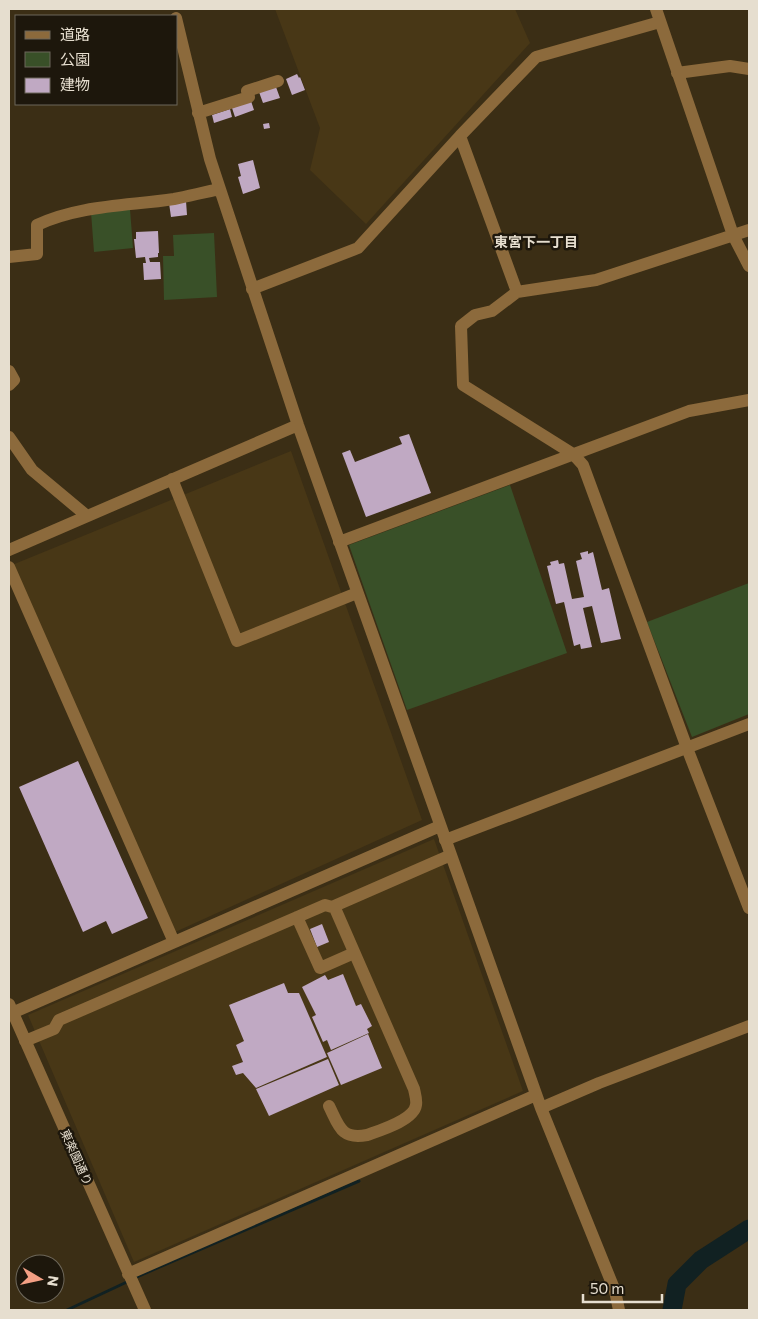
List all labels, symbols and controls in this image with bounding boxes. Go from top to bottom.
legend [15,15,178,105]
text: 道路 [60,25,90,43]
text: 公園 [60,50,90,68]
text: 建物 [60,75,90,93]
district label: 東宮下一丁目 [494,233,578,250]
street label: 東楽園通り [58,1127,96,1187]
north arrow [15,1254,65,1304]
scale bar [583,1272,662,1304]
text: N [44,1275,63,1288]
text: 50 m [590,1279,624,1297]

